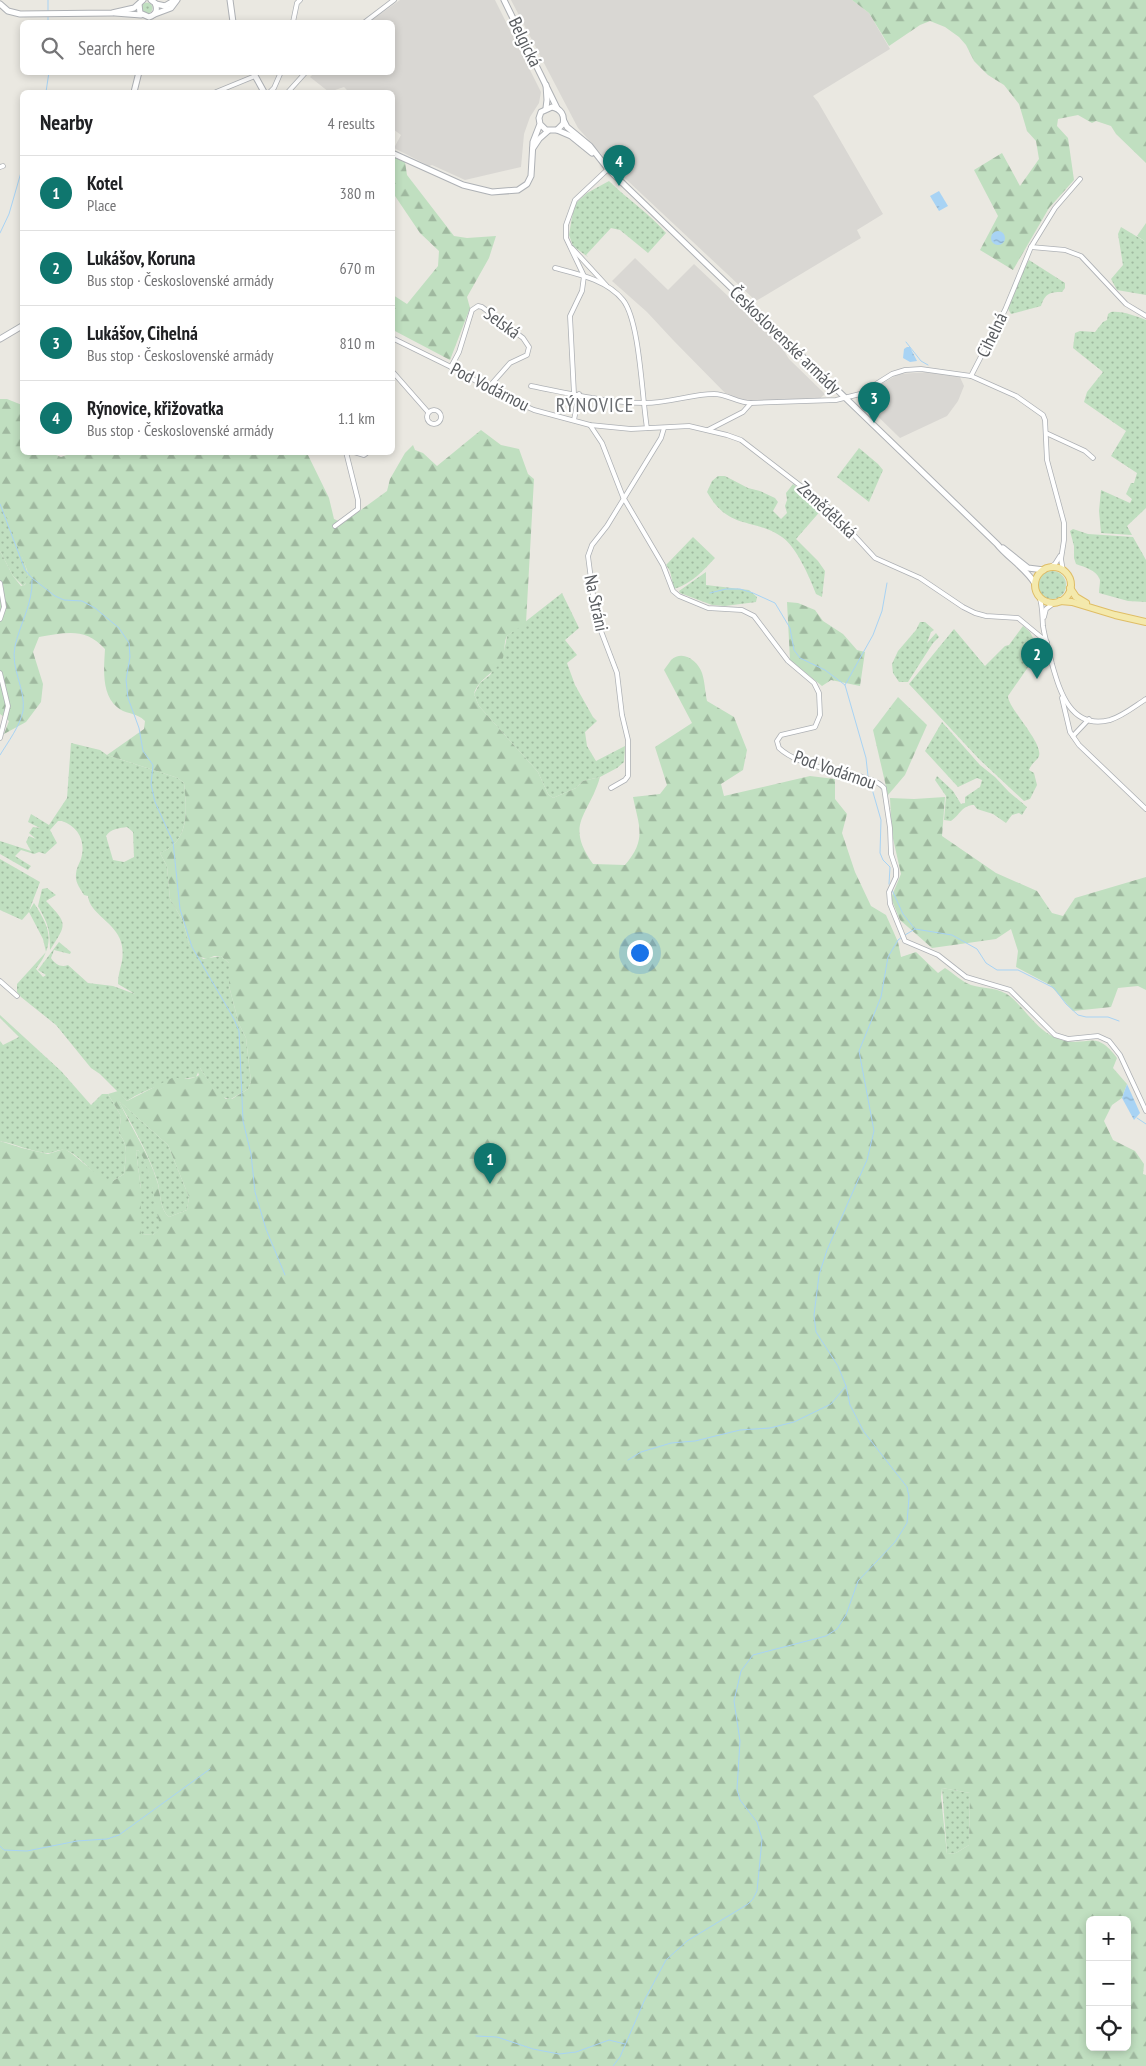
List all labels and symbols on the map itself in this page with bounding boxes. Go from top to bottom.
street label: Belgická [504,13,547,70]
pin: 4 [603,145,635,186]
street label: Československé armády [725,281,846,399]
street label: Selská [480,302,525,344]
street label: Cihelná [971,309,1012,361]
street label: Pod Vodárnou [447,357,533,416]
pin: 3 [858,382,890,423]
district label: RÝNOVICE [556,392,634,418]
street label: Zemědělská [793,476,862,543]
street label: Na Stráni [579,572,614,633]
pin: 2 [1021,638,1053,679]
street label: Pod Vodárnou [791,745,879,794]
your location [627,940,653,966]
pin: 1 [474,1143,506,1184]

